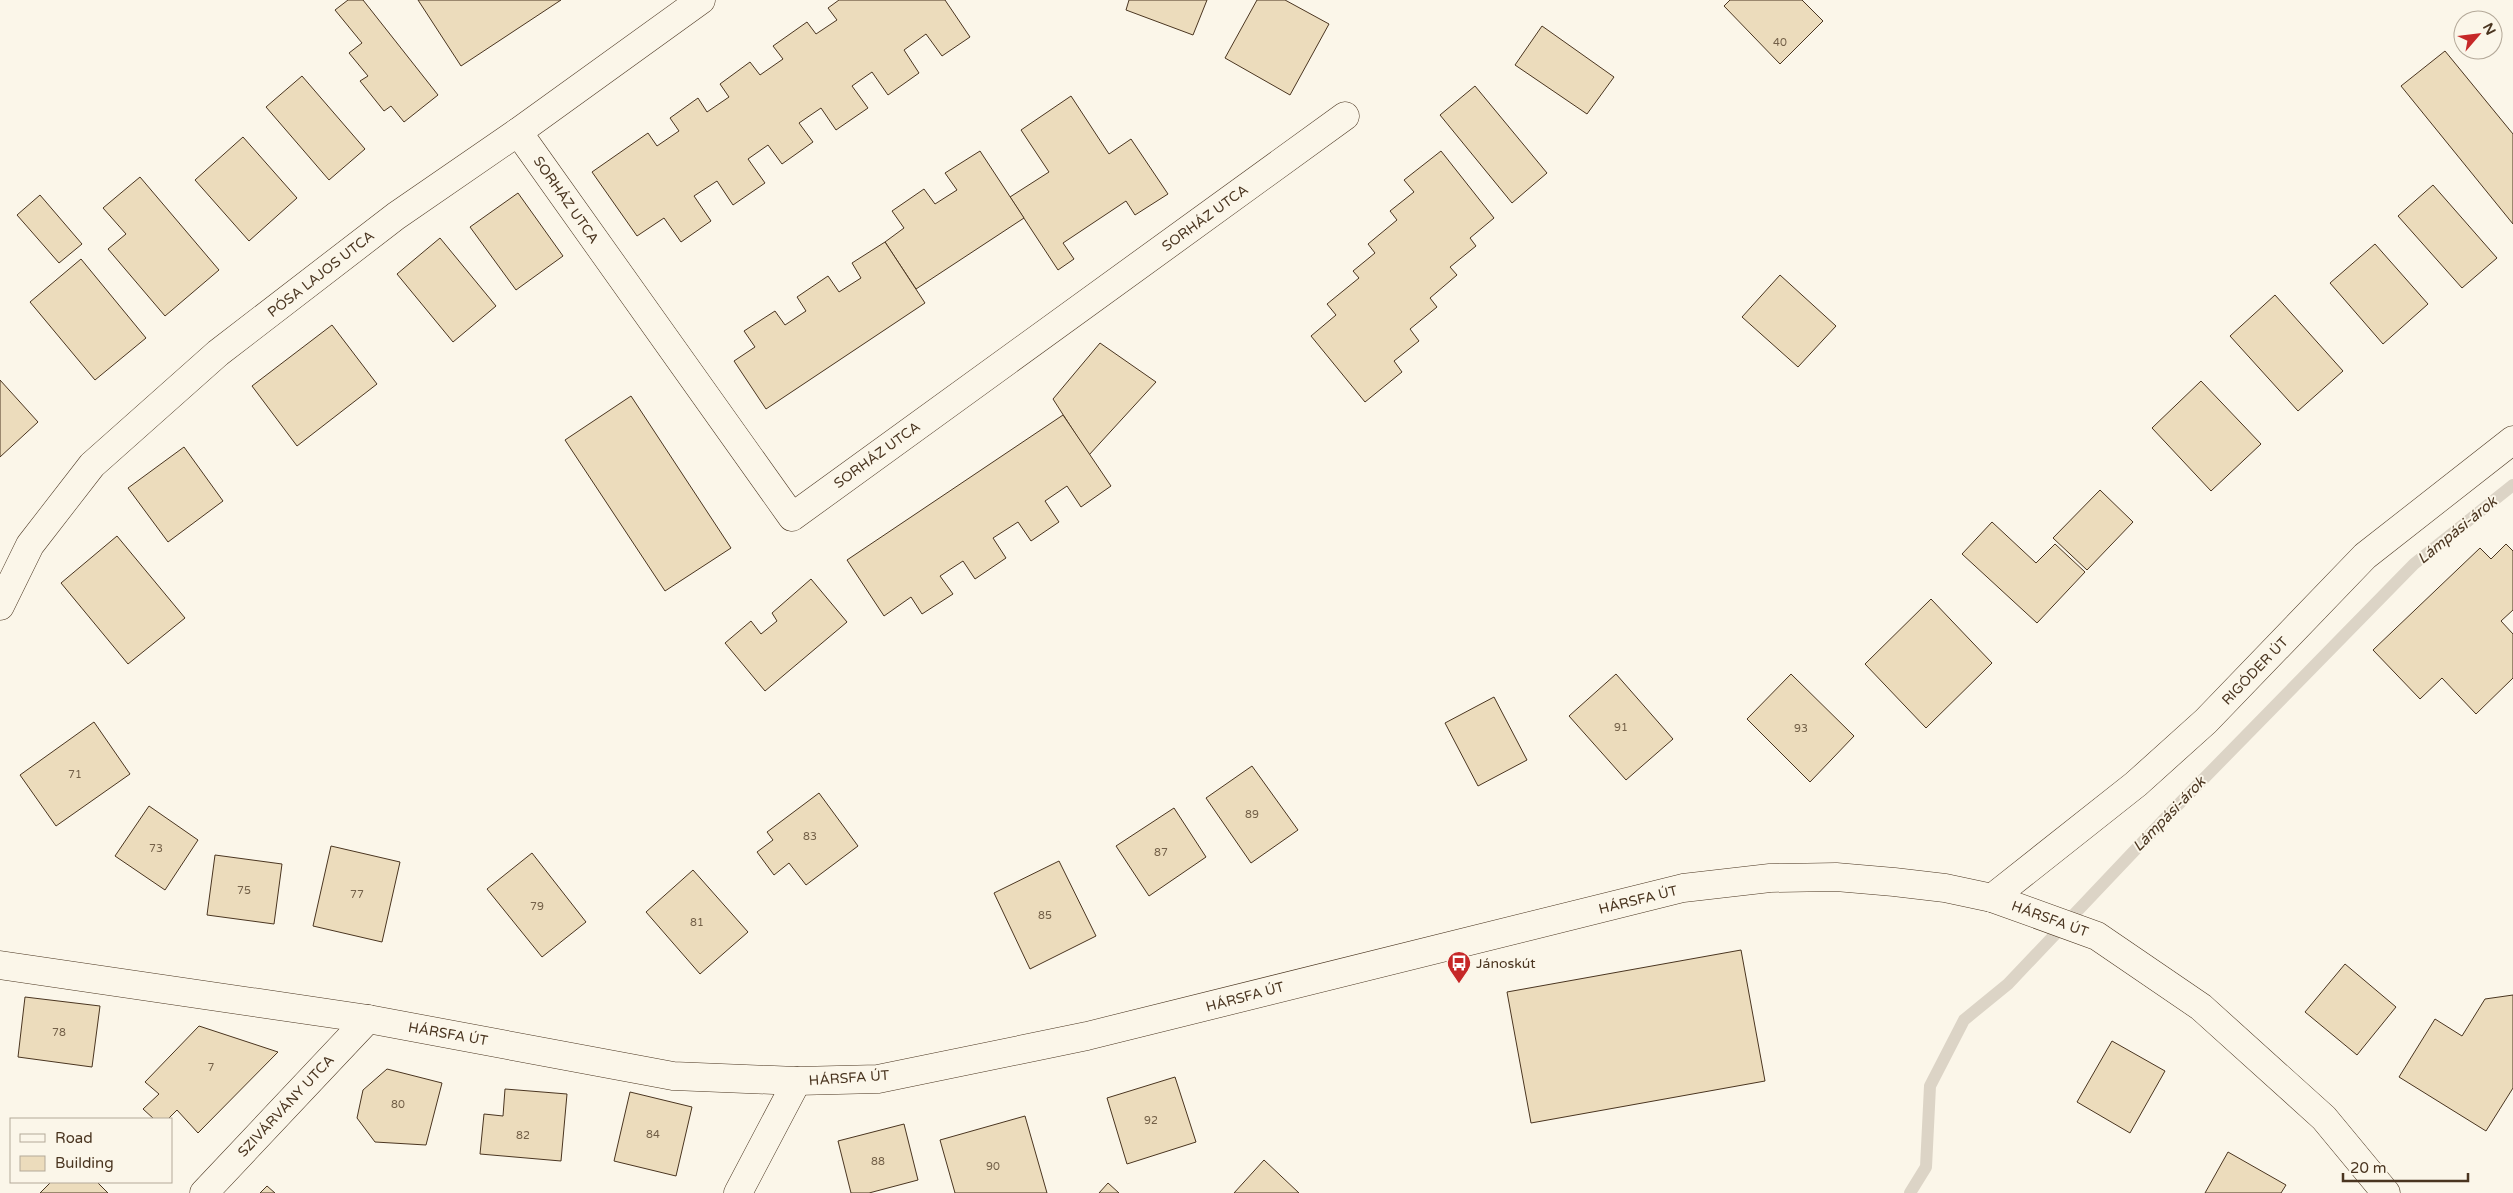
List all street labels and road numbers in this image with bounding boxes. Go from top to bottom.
street label: SORHÁZ UTCA [530,153,602,247]
street label: SORHÁZ UTCA [1159,181,1251,255]
street label: PÓSA LAJOS UTCA [264,227,378,321]
street label: SORHÁZ UTCA [831,418,923,492]
street label: RIGÓDER ÚT [2218,633,2292,709]
street label: HÁRSFA ÚT [1597,882,1680,918]
street label: HÁRSFA ÚT [2009,897,2091,941]
street label: HÁRSFA ÚT [1204,978,1287,1016]
street label: HÁRSFA ÚT [407,1019,490,1049]
street label: SZIVÁRVÁNY UTCA [234,1051,338,1161]
street label: HÁRSFA ÚT [808,1067,890,1089]

